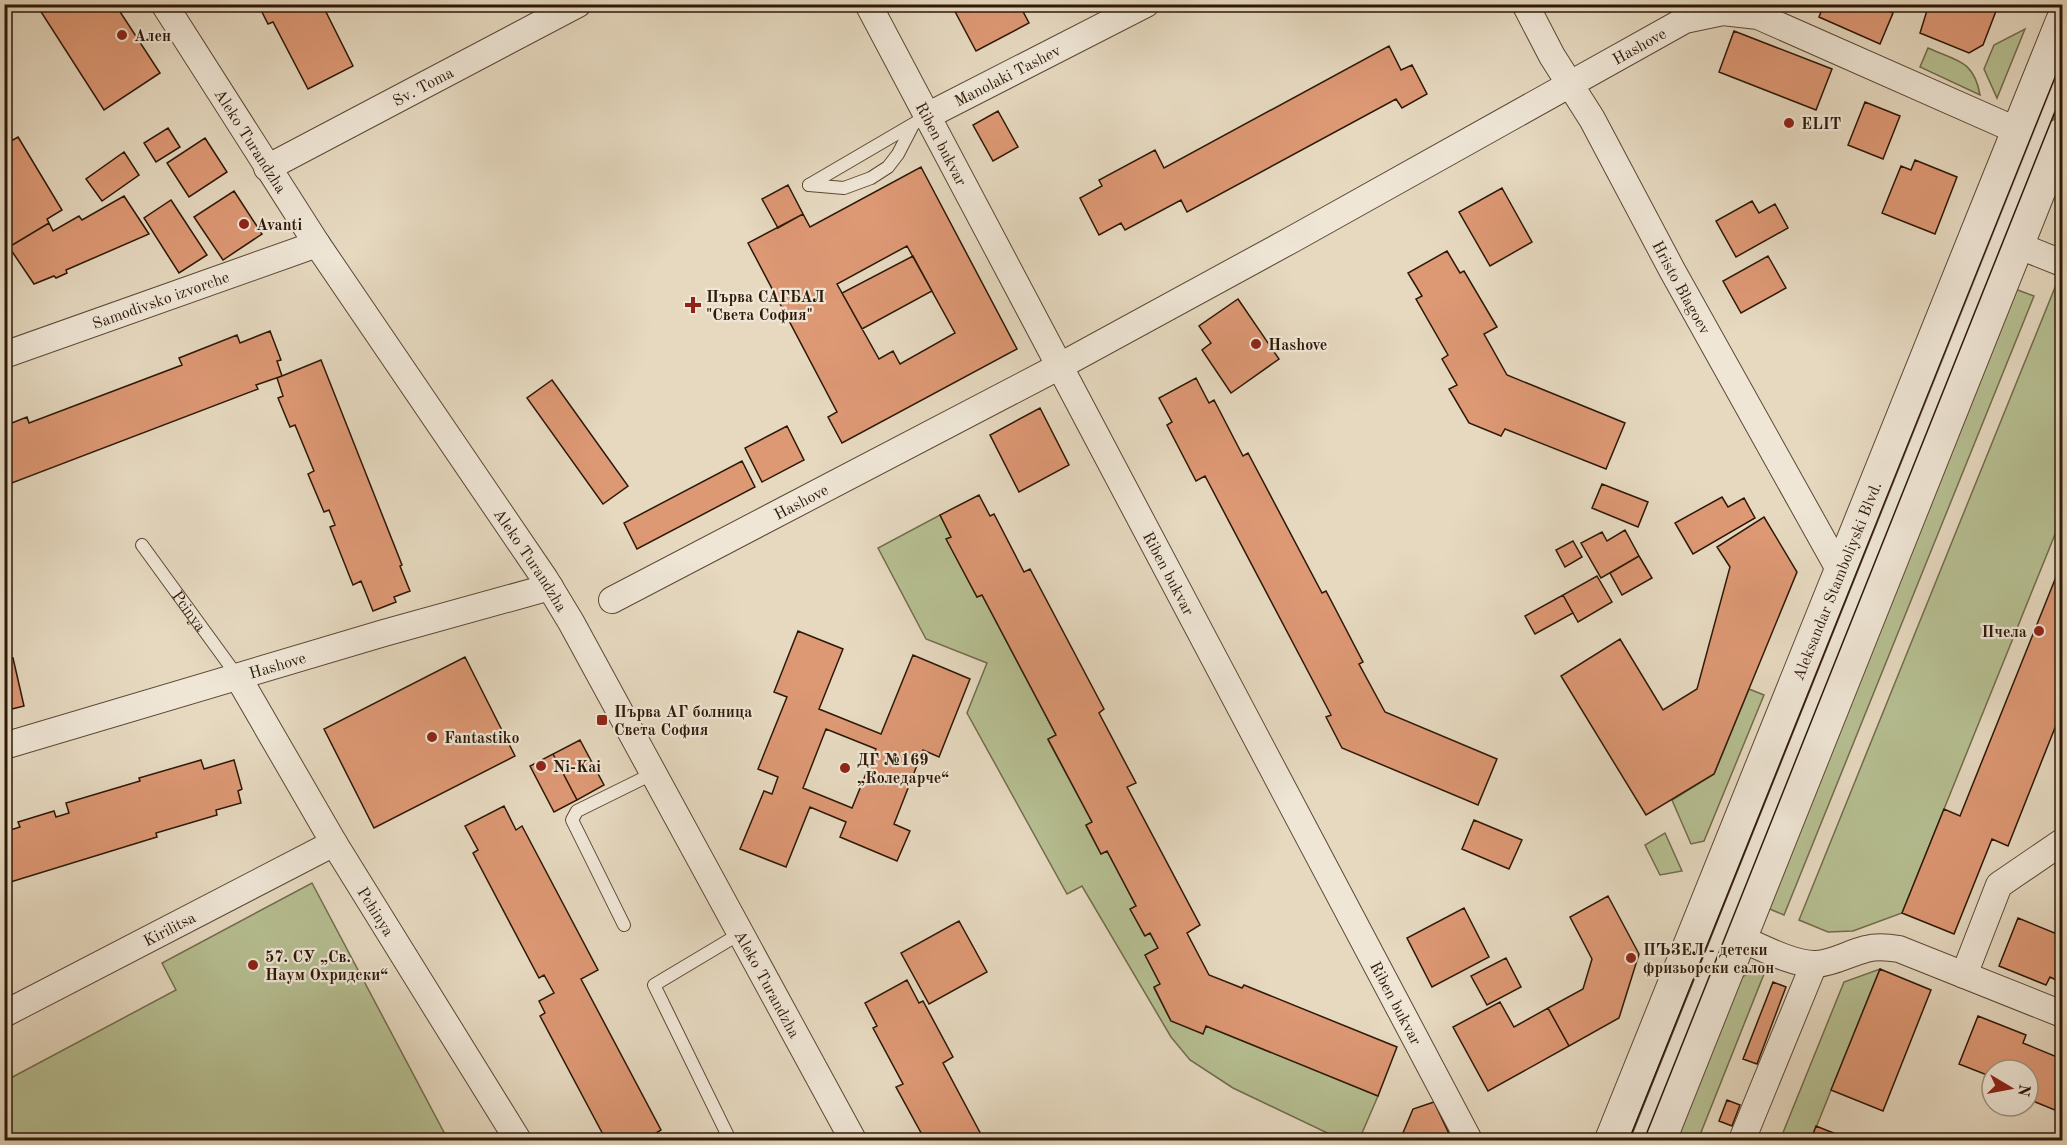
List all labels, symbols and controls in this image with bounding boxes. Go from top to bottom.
street label: Hashove [1610,26,1669,69]
marker: Ален [115,28,129,42]
place label: Ален [134,29,171,45]
street label: Manolaki Tashev [952,43,1064,111]
street label: Sv. Toma [391,65,457,110]
street label: Aleko Turandzha [210,87,288,197]
street label: Riben bukvar [912,100,969,189]
marker: ELIT [1782,116,1796,130]
place label: ELIT [1801,117,1841,133]
marker: Avanti [237,217,251,231]
place label: Avanti [256,218,302,234]
street label: Hristo Blagoev [1648,239,1713,338]
street label: Samodivsko izvorche [91,270,232,333]
place label: Първа САГБАЛ "Света София" [706,290,825,324]
marker: Първа САГБАЛ "Света София" [684,296,702,314]
marker: Hashove [1249,337,1263,351]
place label: Hashove [1268,338,1327,354]
street label: Aleksandar Stamboliyski Blvd. [1791,480,1885,683]
street label: Hashove [772,483,831,524]
street label: Aleko Turandzha [490,506,569,615]
street label: Riben bukvar [1139,530,1196,619]
street label: Pcinya [168,588,208,635]
marker: Пчела [2032,624,2046,638]
place label: Пчела [1982,625,2027,641]
street label: Hashove [247,651,308,683]
place label: Първа АГ болница Света София [614,705,752,739]
marker: Първа АГ болница Света София [595,713,609,727]
marker: Fantastiko [425,730,439,744]
place label: Fantastiko [444,731,520,747]
place label: ДГ №169 „Коледарче“ [857,753,949,787]
marker: Ni-Kai [534,759,548,773]
place label: Ni-Kai [553,760,601,776]
marker: ДГ №169 „Коледарче“ [838,761,852,775]
street label: Pchinya [353,885,396,940]
street label: Kirilitsa [141,910,199,950]
street label: Aleko Turandzha [731,928,802,1041]
place label: ПЪЗЕЛ - детски фризьорски салон [1643,943,1774,977]
place label: 57. СУ „Св. Наум Охридски“ [265,950,388,984]
marker: ПЪЗЕЛ - детски фризьорски салон [1624,951,1638,965]
marker: 57. СУ „Св. Наум Охридски“ [246,958,260,972]
street label: Riben bukvar [1366,959,1423,1049]
north arrow [1980,1058,2040,1118]
text: N [2014,1083,2032,1098]

